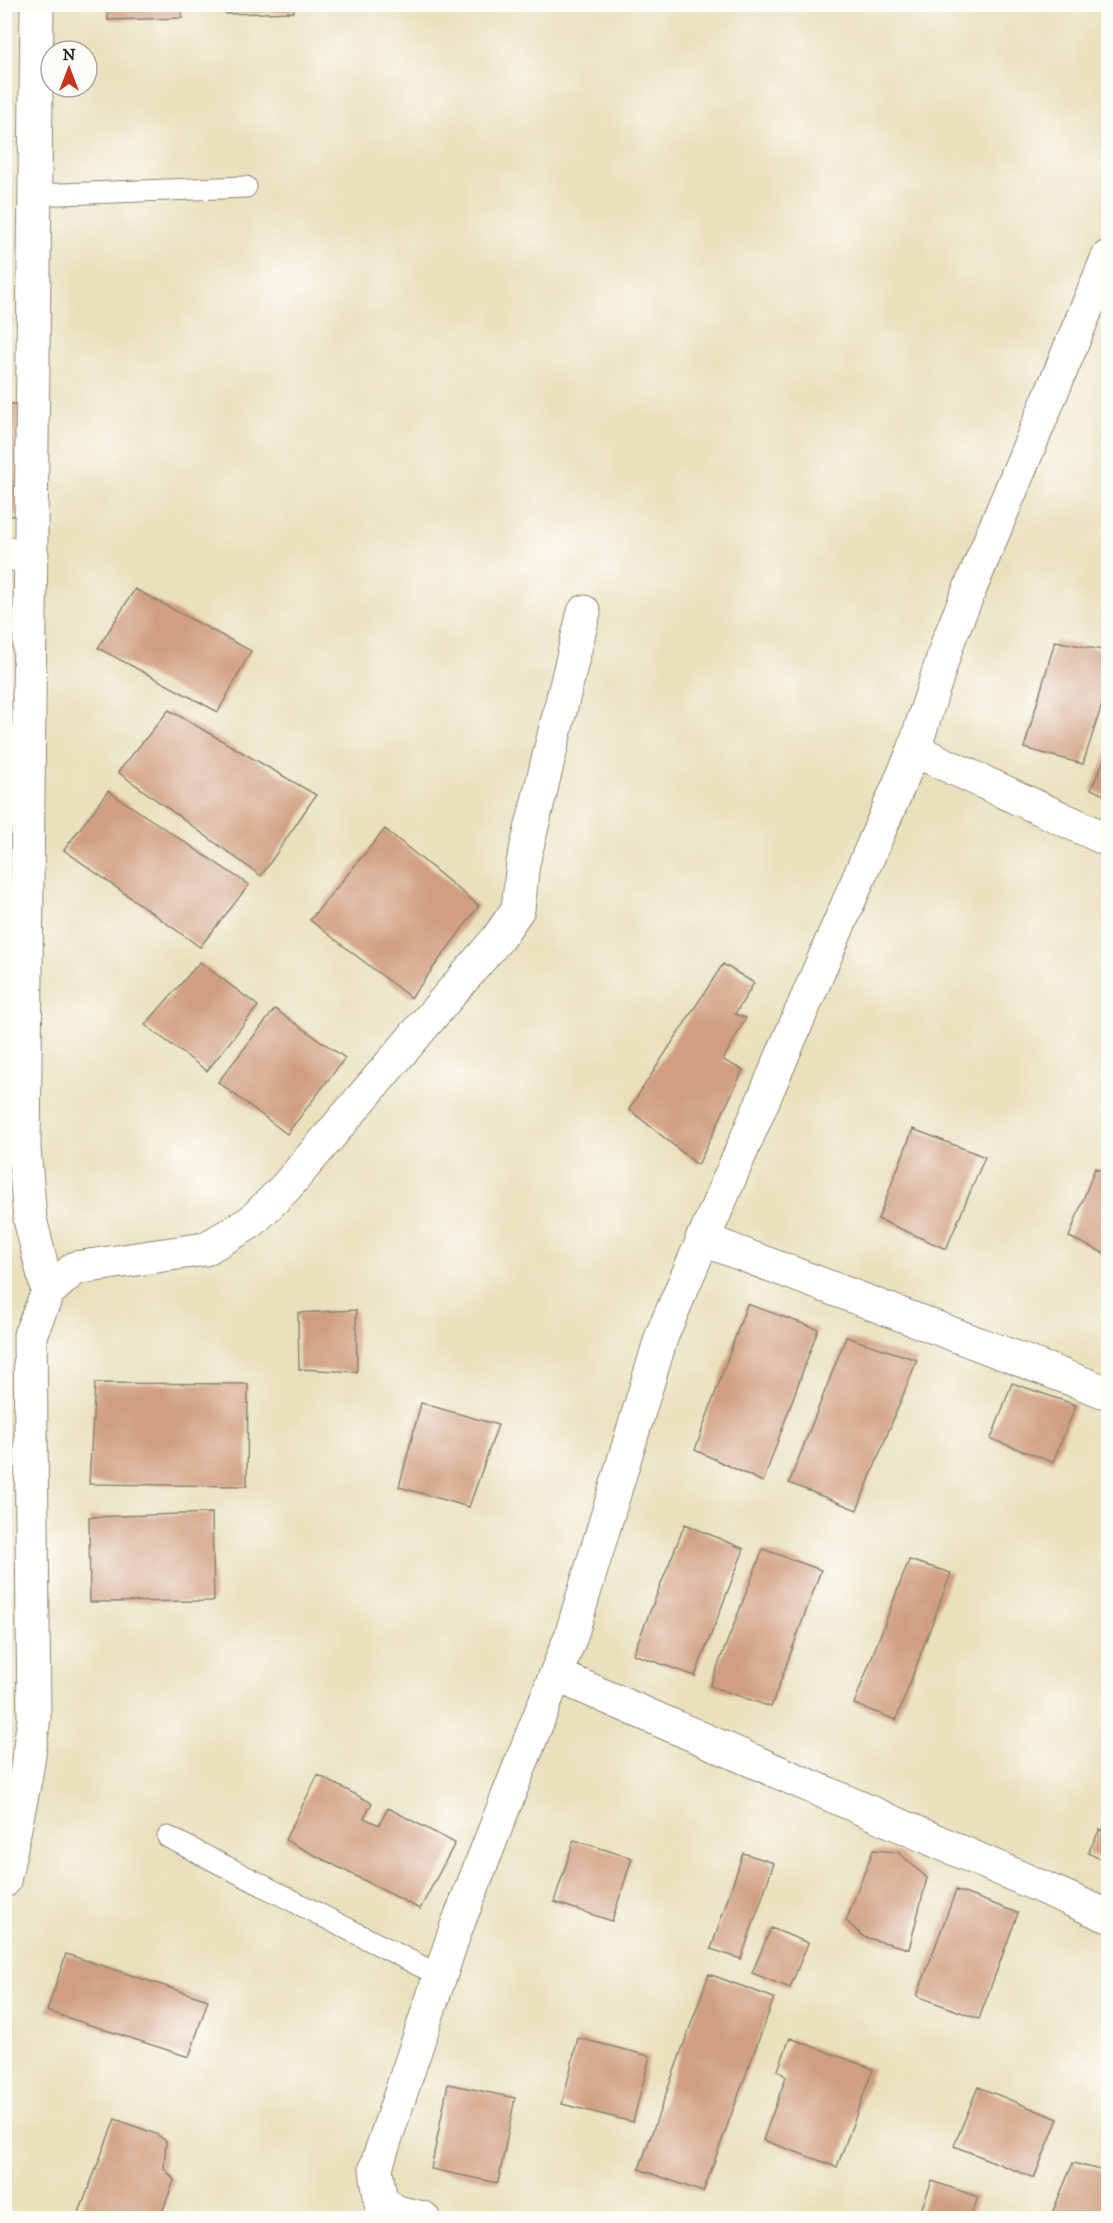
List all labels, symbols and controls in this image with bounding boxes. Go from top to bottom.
north arrow [39,39,99,99]
text: N [62,45,76,65]

